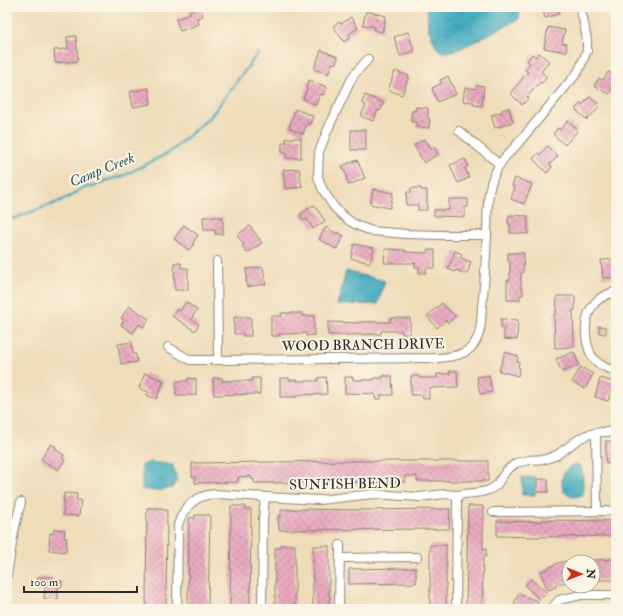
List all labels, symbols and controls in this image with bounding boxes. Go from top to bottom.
water label: Camp Creek [67,148,137,192]
street label: WOOD BRANCH DRIVE [280,335,445,355]
street label: SUNFISH BEND [289,475,401,493]
north arrow [561,554,601,594]
scale bar [24,568,137,594]
text: N [584,568,597,580]
text: 100 m [30,575,59,590]

